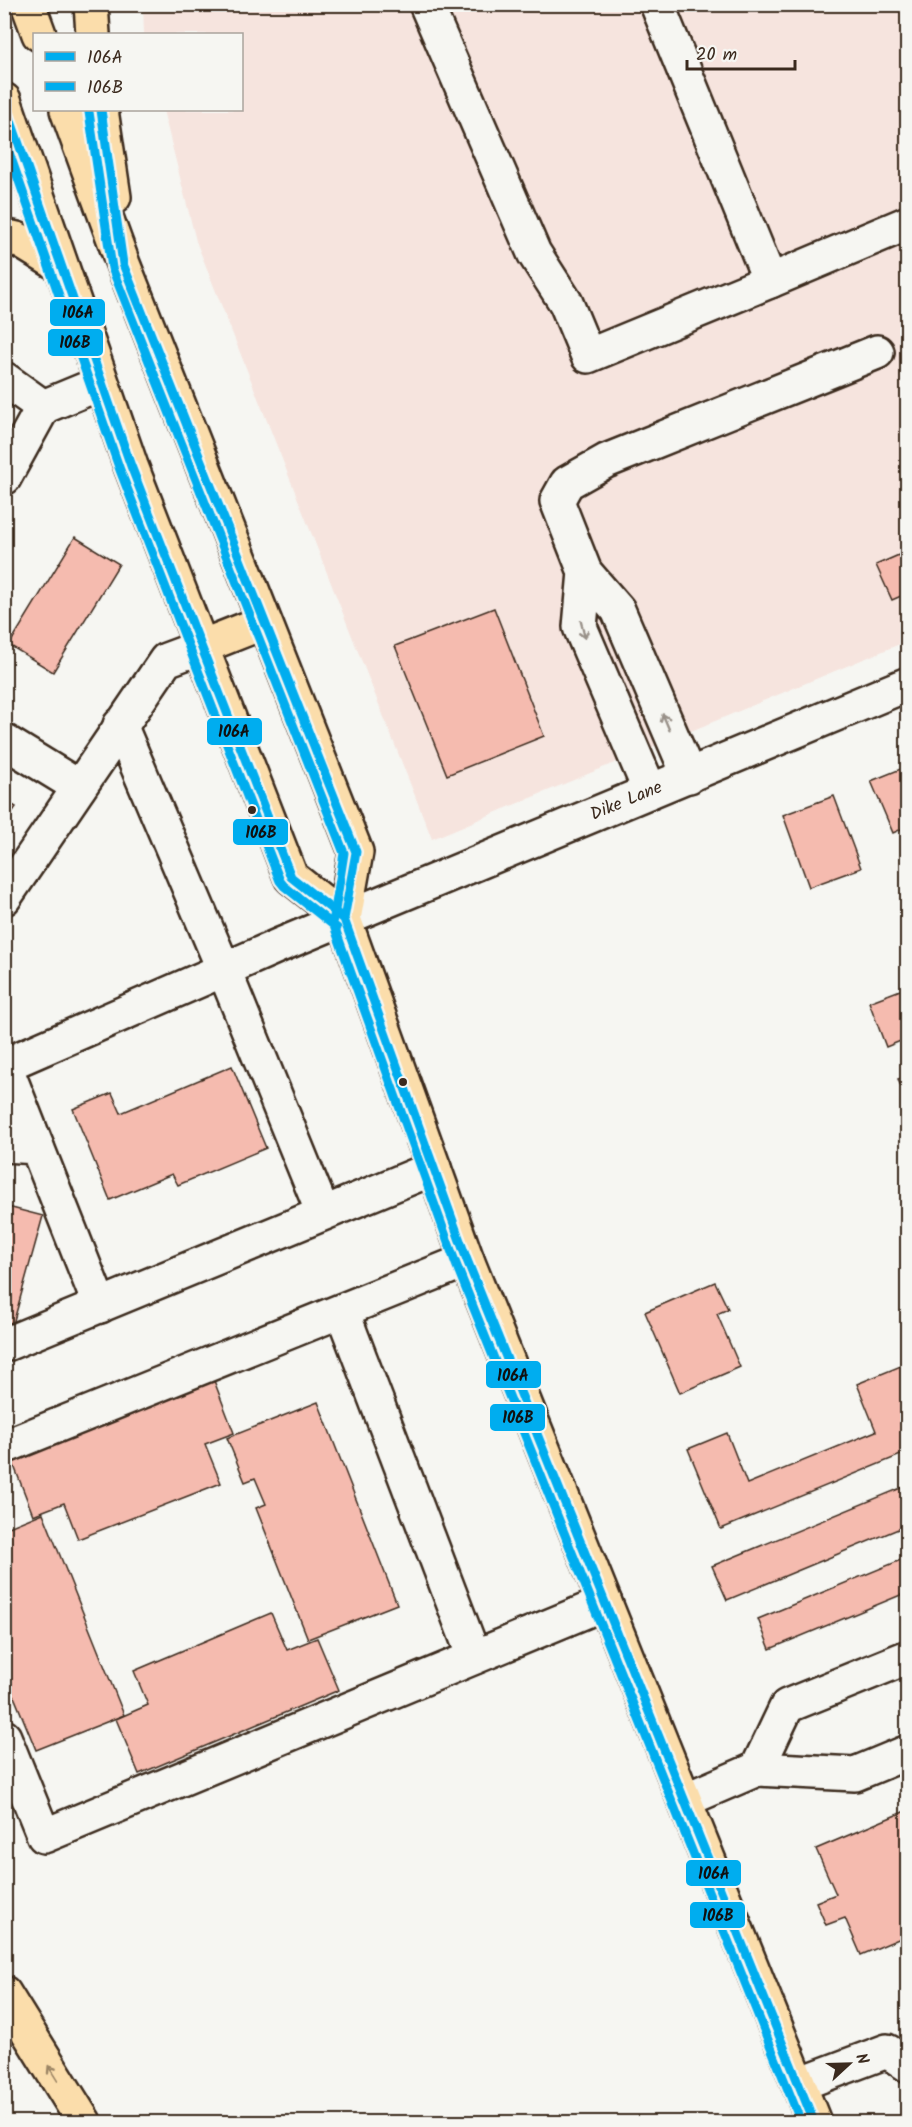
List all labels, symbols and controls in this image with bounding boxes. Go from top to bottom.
legend [33,33,243,111]
scale bar [687,33,795,71]
text: 20 m [696,41,737,70]
text: 106A [87,44,123,73]
text: 106B [87,74,123,103]
line badge: 106A [49,298,106,327]
text: 106A [62,301,94,326]
line badge: 106B [47,328,104,357]
text: 106B [59,331,91,356]
one-way arrow [578,620,590,639]
one-way arrow [660,714,671,732]
line badge: 106A [206,717,263,746]
text: 106A [218,720,250,745]
street label: Dike Lane [586,773,667,829]
unlabelled marker [246,804,258,816]
line badge: 106B [232,818,289,846]
text: 106B [245,821,277,846]
unlabelled marker [397,1076,409,1088]
line badge: 106A [485,1360,542,1389]
text: 106A [497,1364,529,1389]
line badge: 106B [489,1403,546,1432]
text: 106B [502,1406,534,1431]
line badge: 106A [685,1859,742,1887]
text: 106A [698,1862,730,1887]
line badge: 106B [689,1901,746,1929]
text: 106B [702,1904,734,1929]
north arrow [819,2034,879,2094]
text: N [848,2050,875,2068]
one-way arrow [47,2065,59,2082]

